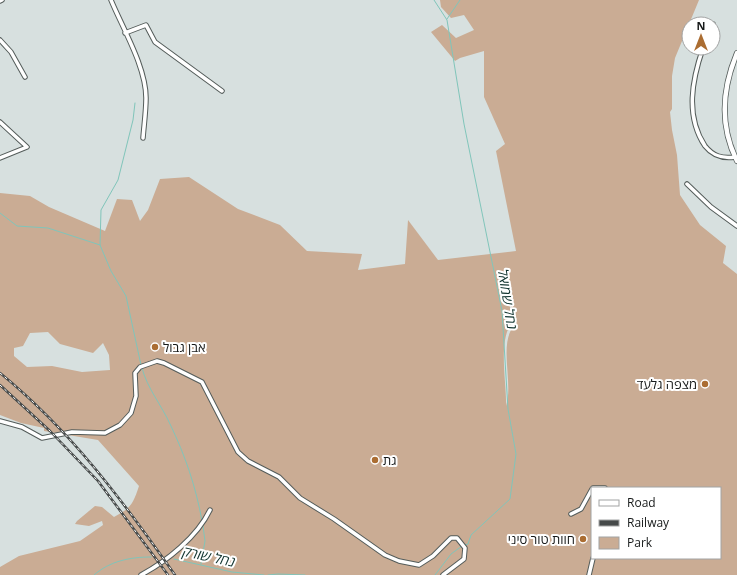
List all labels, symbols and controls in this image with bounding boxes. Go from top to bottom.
north arrow [681,16,721,56]
text: N [697,18,705,33]
water label: נחל שמואל [494,267,522,331]
place label: אבן גבול [163,338,206,356]
marker: אבן גבול [150,342,160,352]
place label: מצפה גלעד [637,375,697,393]
marker: מצפה גלעד [700,379,710,389]
place label: גת [383,451,397,469]
marker: גת [370,455,380,465]
legend [591,487,721,559]
text: Road [627,494,656,511]
text: Railway [627,514,670,531]
place label: חוות טור סיני [508,530,575,548]
marker: חוות טור סיני [578,534,588,544]
text: Park [627,534,653,551]
water label: נחל שורק [180,541,237,571]

